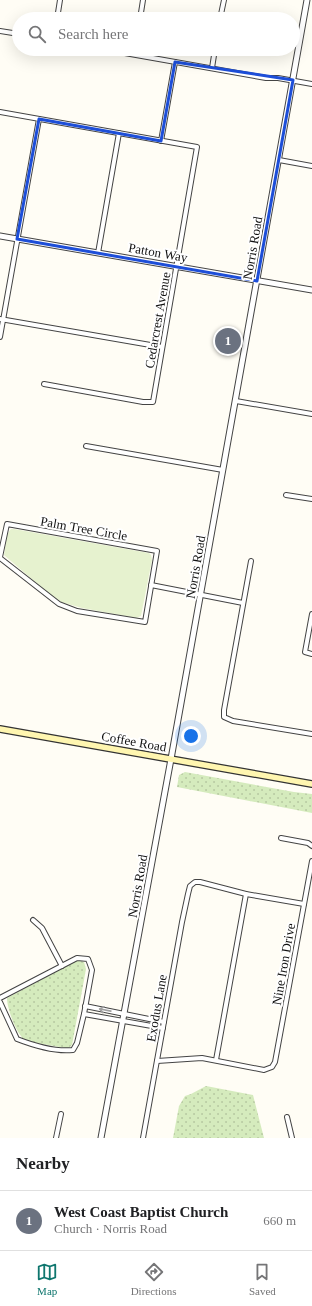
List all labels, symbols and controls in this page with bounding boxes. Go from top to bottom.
search box [12,12,300,56]
icon: search [26,23,48,45]
text: Search here [58,26,128,42]
street label: Norris Road [240,215,266,281]
street label: Patton Way [127,240,189,265]
street label: Cedarcrest Avenue [142,271,173,369]
pin: 1 [215,326,241,356]
street label: Palm Tree Circle [39,513,129,544]
street label: Norris Road [183,534,209,600]
your location [181,726,201,746]
street label: Coffee Road [100,728,168,755]
street label: Norris Road [125,853,151,919]
street label: Nine Iron Drive [269,922,298,1006]
street label: Exodus Lane [143,973,170,1043]
one-way arrow [99,1006,112,1014]
text: Nearby [16,1154,70,1173]
text: West Coast Baptist Church [54,1204,228,1220]
text: 1 [26,1213,32,1228]
text: 660 m [263,1213,296,1228]
text: Church · Norris Road [54,1221,167,1236]
tab: Map [36,1261,58,1297]
tab: Directions [131,1261,176,1297]
tab: Saved [249,1261,276,1297]

